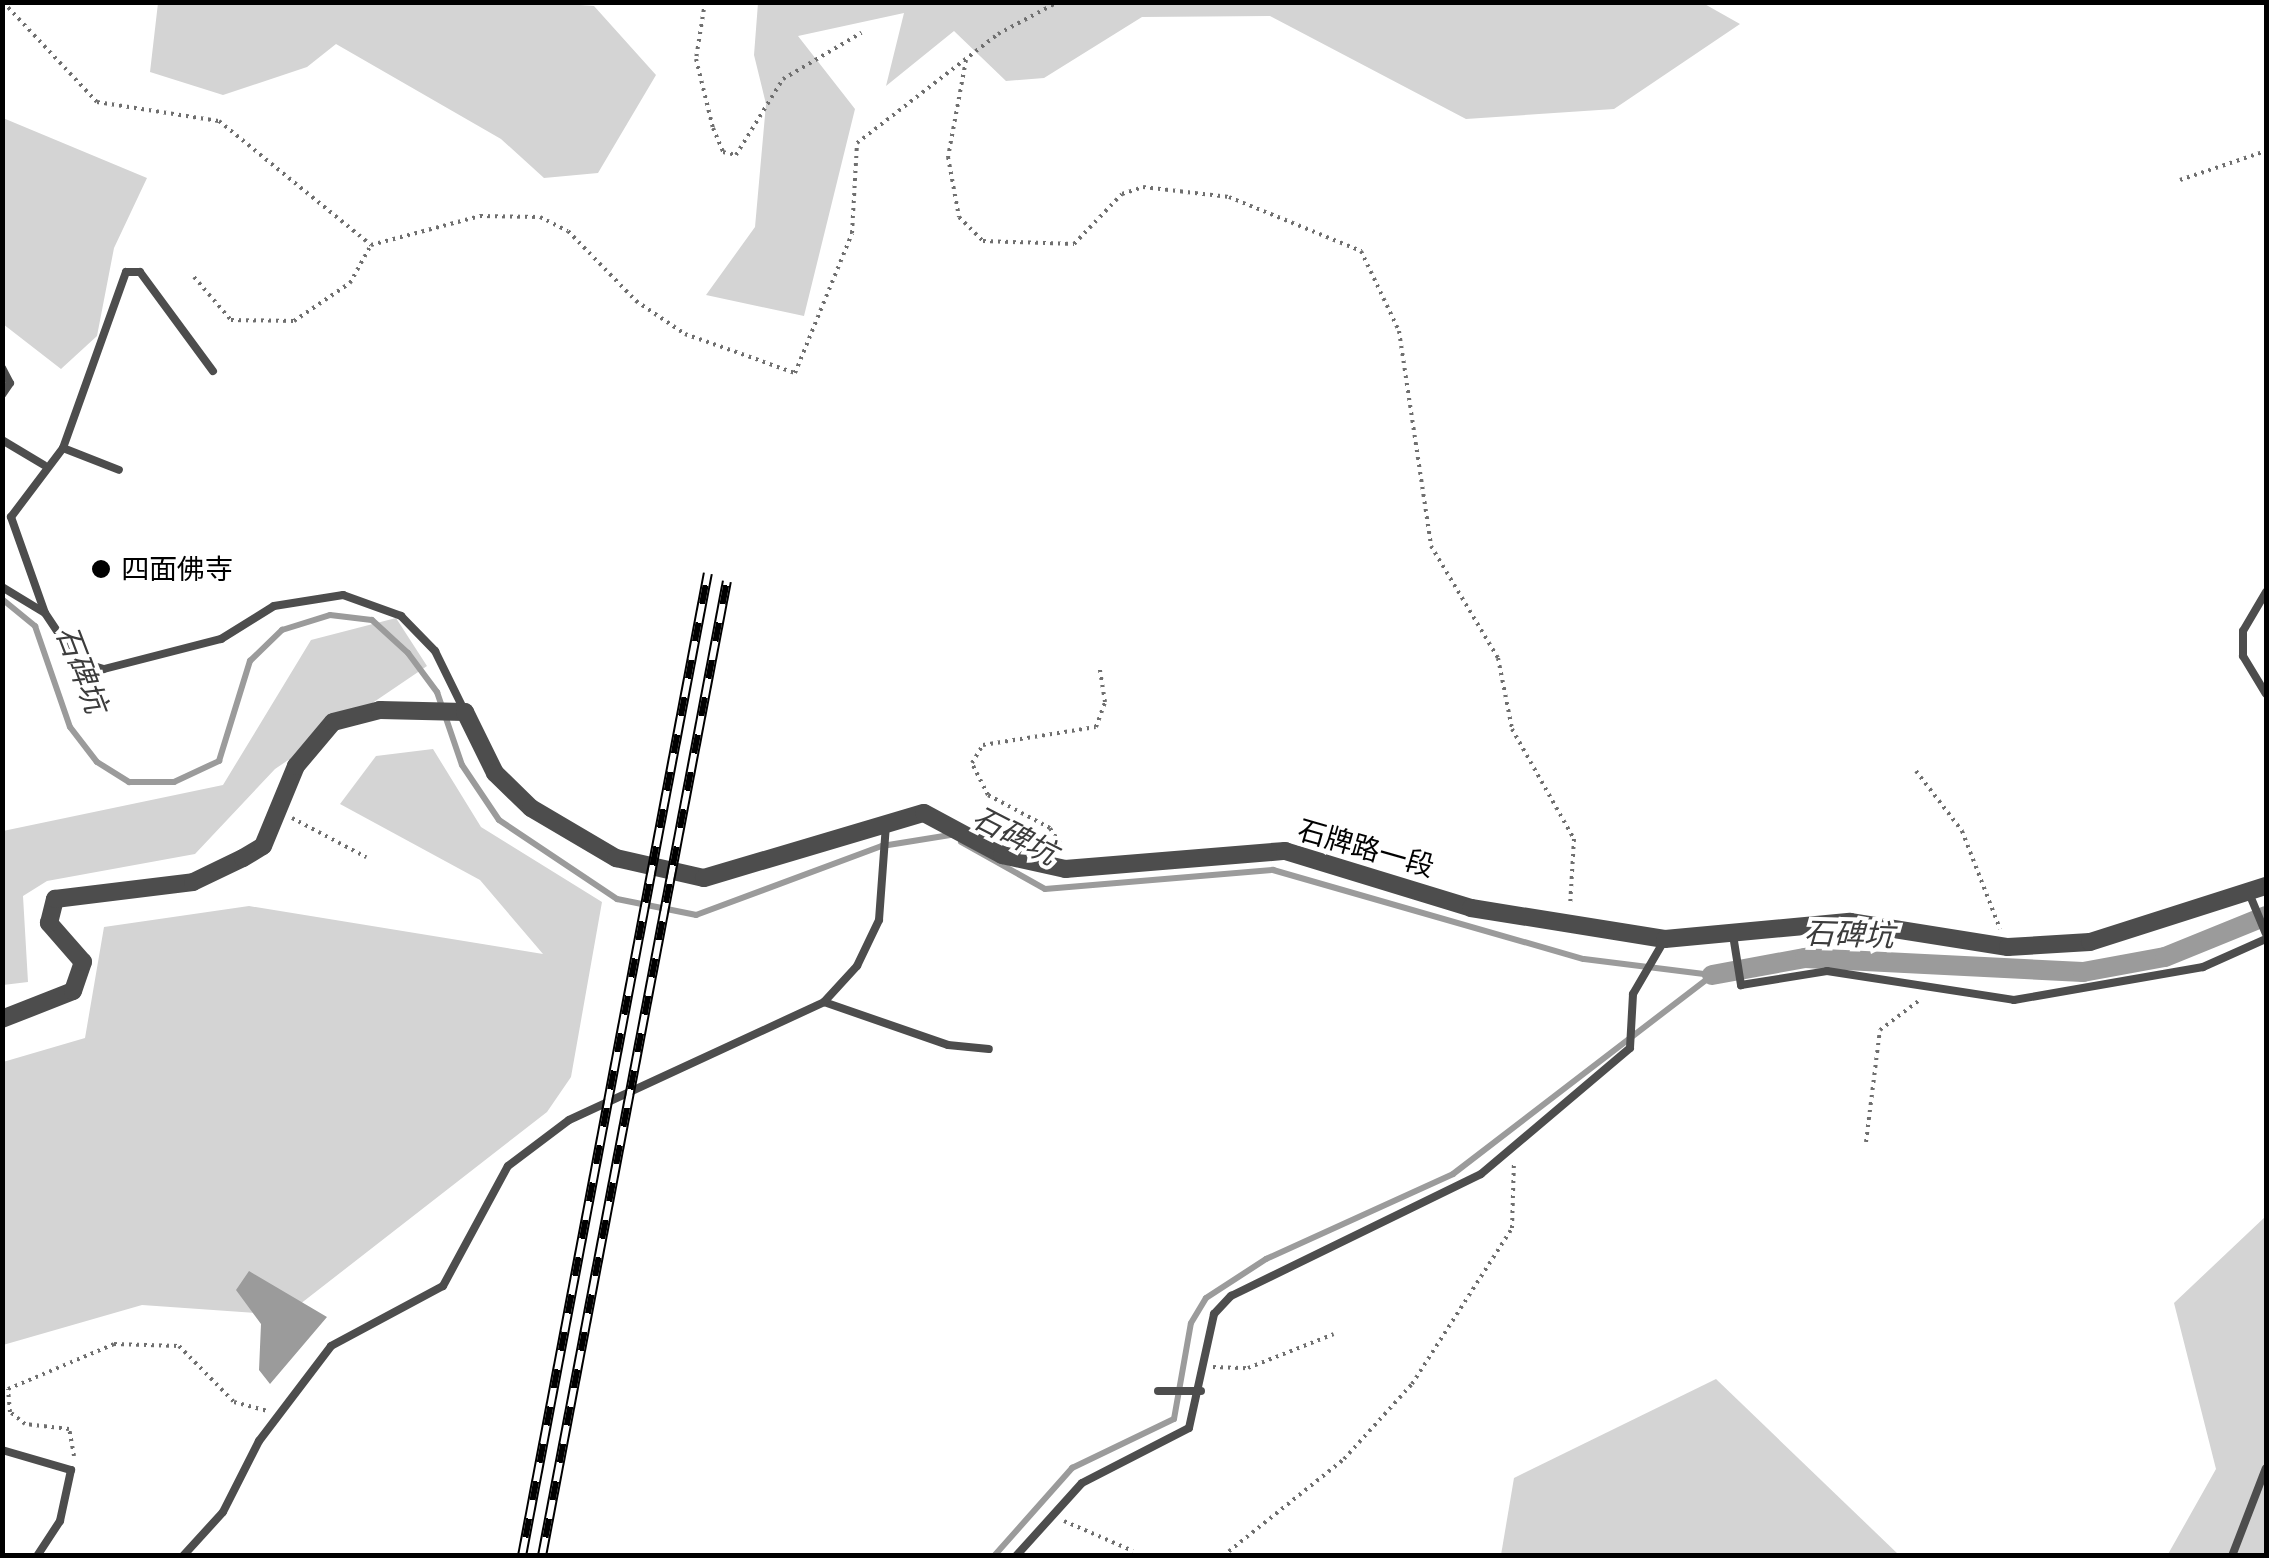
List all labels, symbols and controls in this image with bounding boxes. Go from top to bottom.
place label: 四面佛寺 [121,552,233,586]
marker: 四面佛寺 [90,558,112,580]
water label: 石碑坑 [49,621,115,717]
water label: 石碑坑 [967,799,1063,871]
street label: 石牌路一段 [1294,813,1438,883]
water label: 石碑坑 [1803,914,1895,954]

